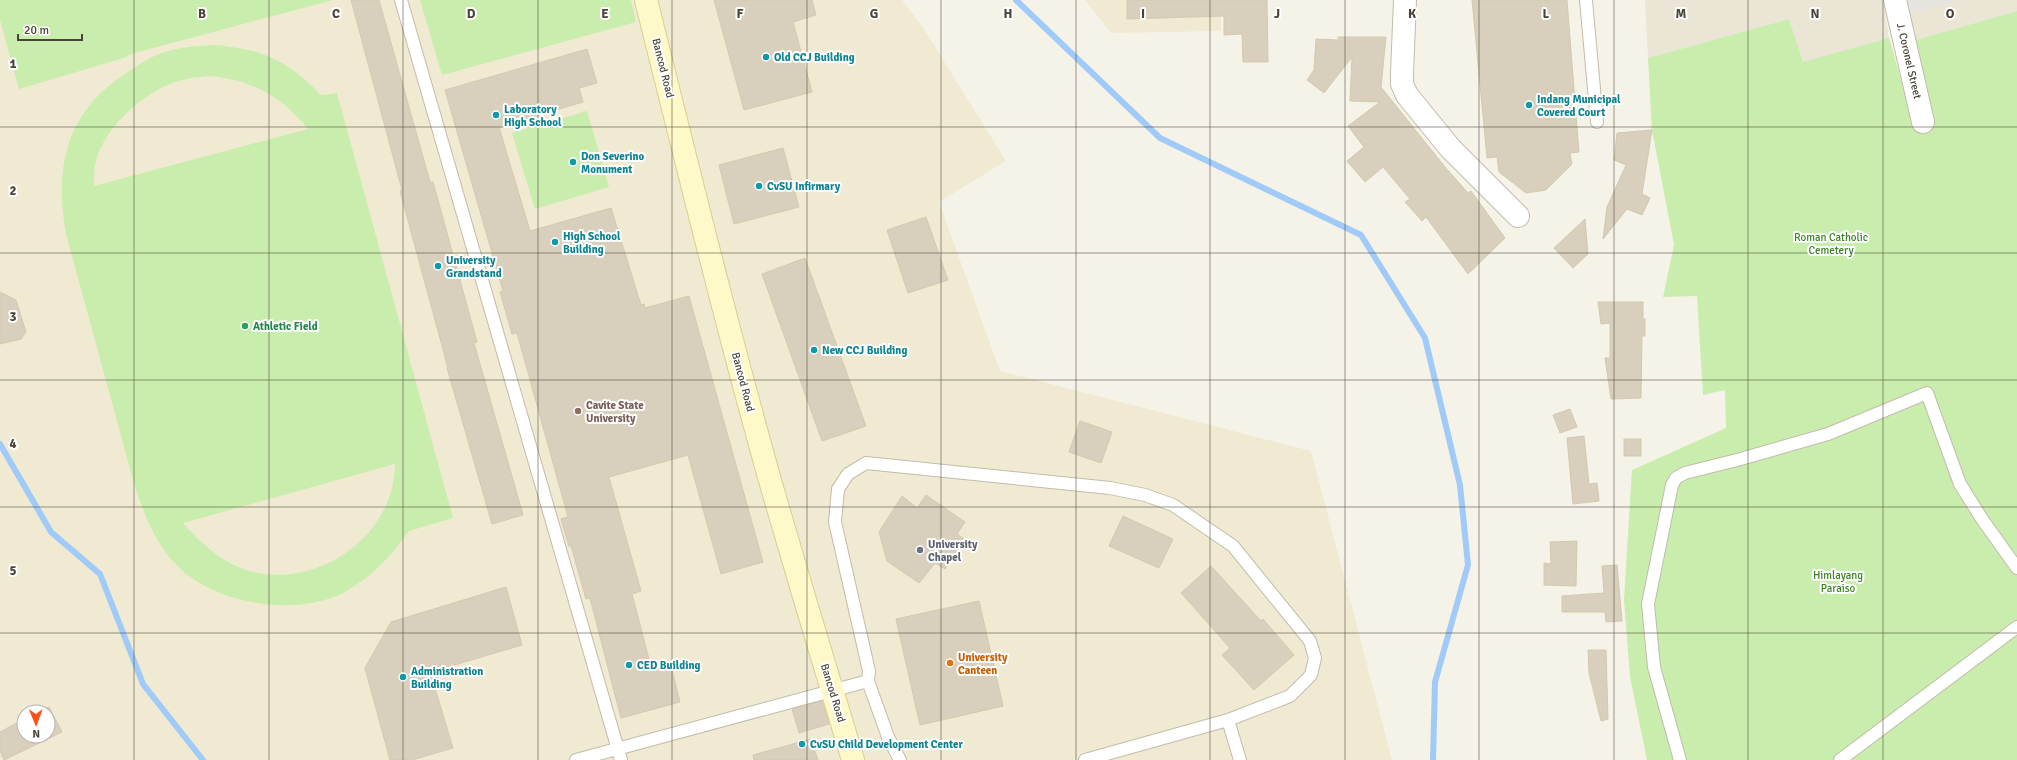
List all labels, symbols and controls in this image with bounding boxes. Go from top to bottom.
text: B [198,6,206,22]
text: C [332,6,340,22]
text: D [467,6,476,22]
text: E [601,6,609,22]
text: F [737,6,744,22]
text: G [870,6,878,22]
text: H [1004,6,1012,22]
text: I [1141,6,1145,22]
text: J [1274,6,1280,22]
text: K [1408,6,1416,22]
text: L [1543,6,1550,22]
text: M [1676,6,1687,22]
text: N [1810,6,1820,22]
text: O [1946,6,1955,22]
scale bar [18,16,82,42]
street label: J. Coronel Street [1894,22,1924,100]
text: 20 m [24,23,49,38]
street label: Bancod Road [649,37,677,99]
place label: Old CCJ Building [774,51,855,64]
marker: Old CCJ Building [761,52,771,62]
text: 1 [9,56,17,72]
place label: Indang Municipal Covered Court [1537,93,1621,119]
marker: Indang Municipal Covered Court [1524,100,1534,110]
place label: Laboratory High School [504,103,562,129]
marker: Laboratory High School [491,110,501,120]
place label: Don Severino Monument [581,150,645,176]
marker: Don Severino Monument [568,157,578,167]
place label: CvSU Infirmary [767,180,841,193]
marker: CvSU Infirmary [754,181,764,191]
text: 2 [9,183,17,199]
place label: High School Building [563,230,621,256]
park label: Roman Catholic Cemetery [1794,231,1868,257]
marker: High School Building [550,237,560,247]
place label: University Grandstand [446,254,502,280]
marker: University Grandstand [433,261,443,271]
text: 3 [9,309,17,325]
place label: Athletic Field [253,320,318,333]
marker: Athletic Field [240,321,250,331]
place label: New CCJ Building [822,344,907,357]
marker: New CCJ Building [809,345,819,355]
street label: Bancod Road [729,351,757,413]
place label: Cavite State University [586,399,644,425]
marker: Cavite State University [573,406,583,416]
text: 4 [9,436,17,452]
place label: University Chapel [928,538,978,564]
marker: University Chapel [915,545,925,555]
text: 5 [9,563,17,579]
park label: Himlayang Paraiso [1813,569,1863,595]
place label: University Canteen [958,651,1008,677]
marker: University Canteen [945,658,955,668]
place label: CED Building [637,659,700,672]
marker: CED Building [624,660,634,670]
street label: Bancod Road [818,662,848,724]
place label: Administration Building [411,665,483,691]
marker: Administration Building [398,672,408,682]
north arrow [16,704,56,744]
text: N [32,727,40,740]
place label: CvSU Child Development Center [810,738,963,751]
marker: CvSU Child Development Center [797,739,807,749]

